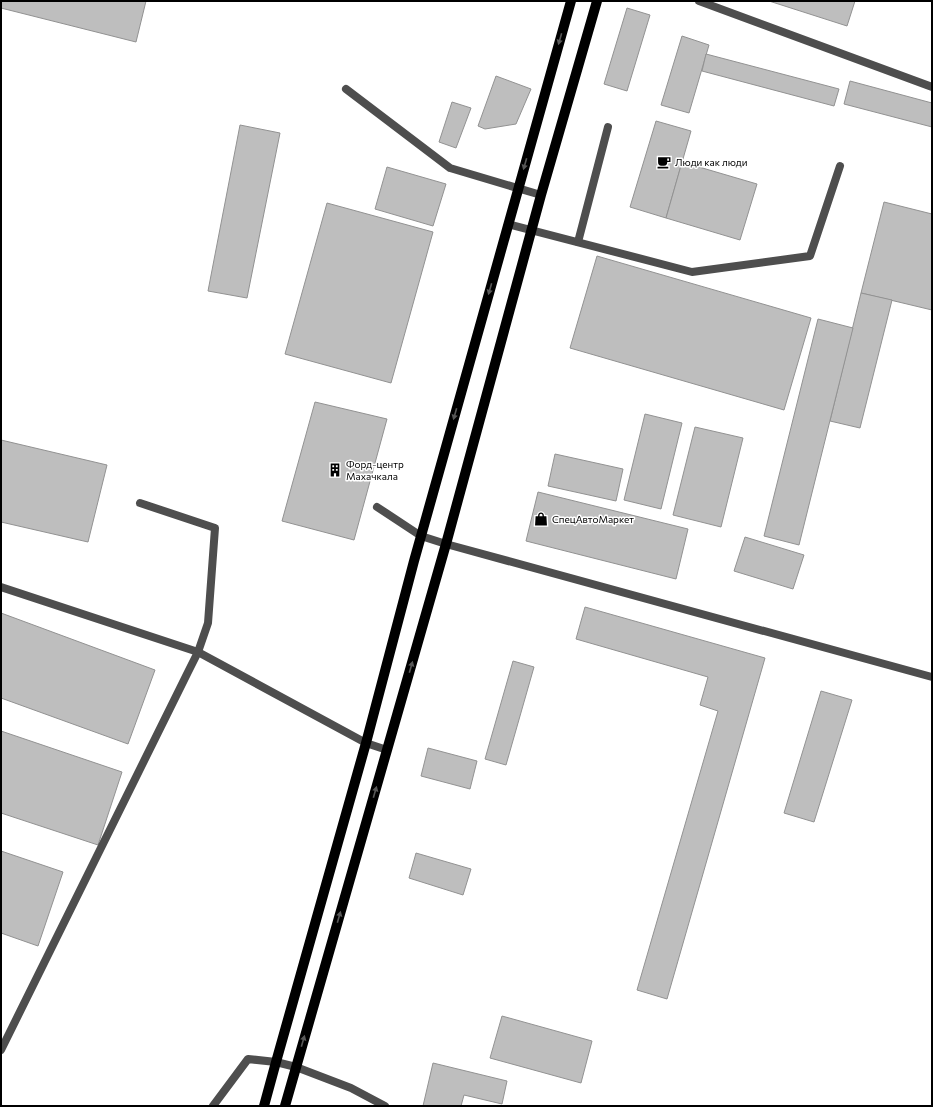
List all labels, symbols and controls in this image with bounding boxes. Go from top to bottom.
one-way arrow [557,32,563,45]
cafe icon: Люди как люди [656,154,672,170]
place label: Люди как люди [675,156,747,168]
one-way arrow [522,158,528,170]
one-way arrow [487,283,493,295]
one-way arrow [452,408,458,420]
place label: Форд-центр Махачкала [346,458,404,482]
building icon: Форд-центр Махачкала [327,462,343,478]
shop icon: СпецАвтоМаркет [533,511,549,527]
place label: СпецАвтоМаркет [552,513,634,525]
one-way arrow [408,660,414,672]
one-way arrow [372,786,378,798]
one-way arrow [336,910,342,922]
one-way arrow [300,1035,306,1047]

